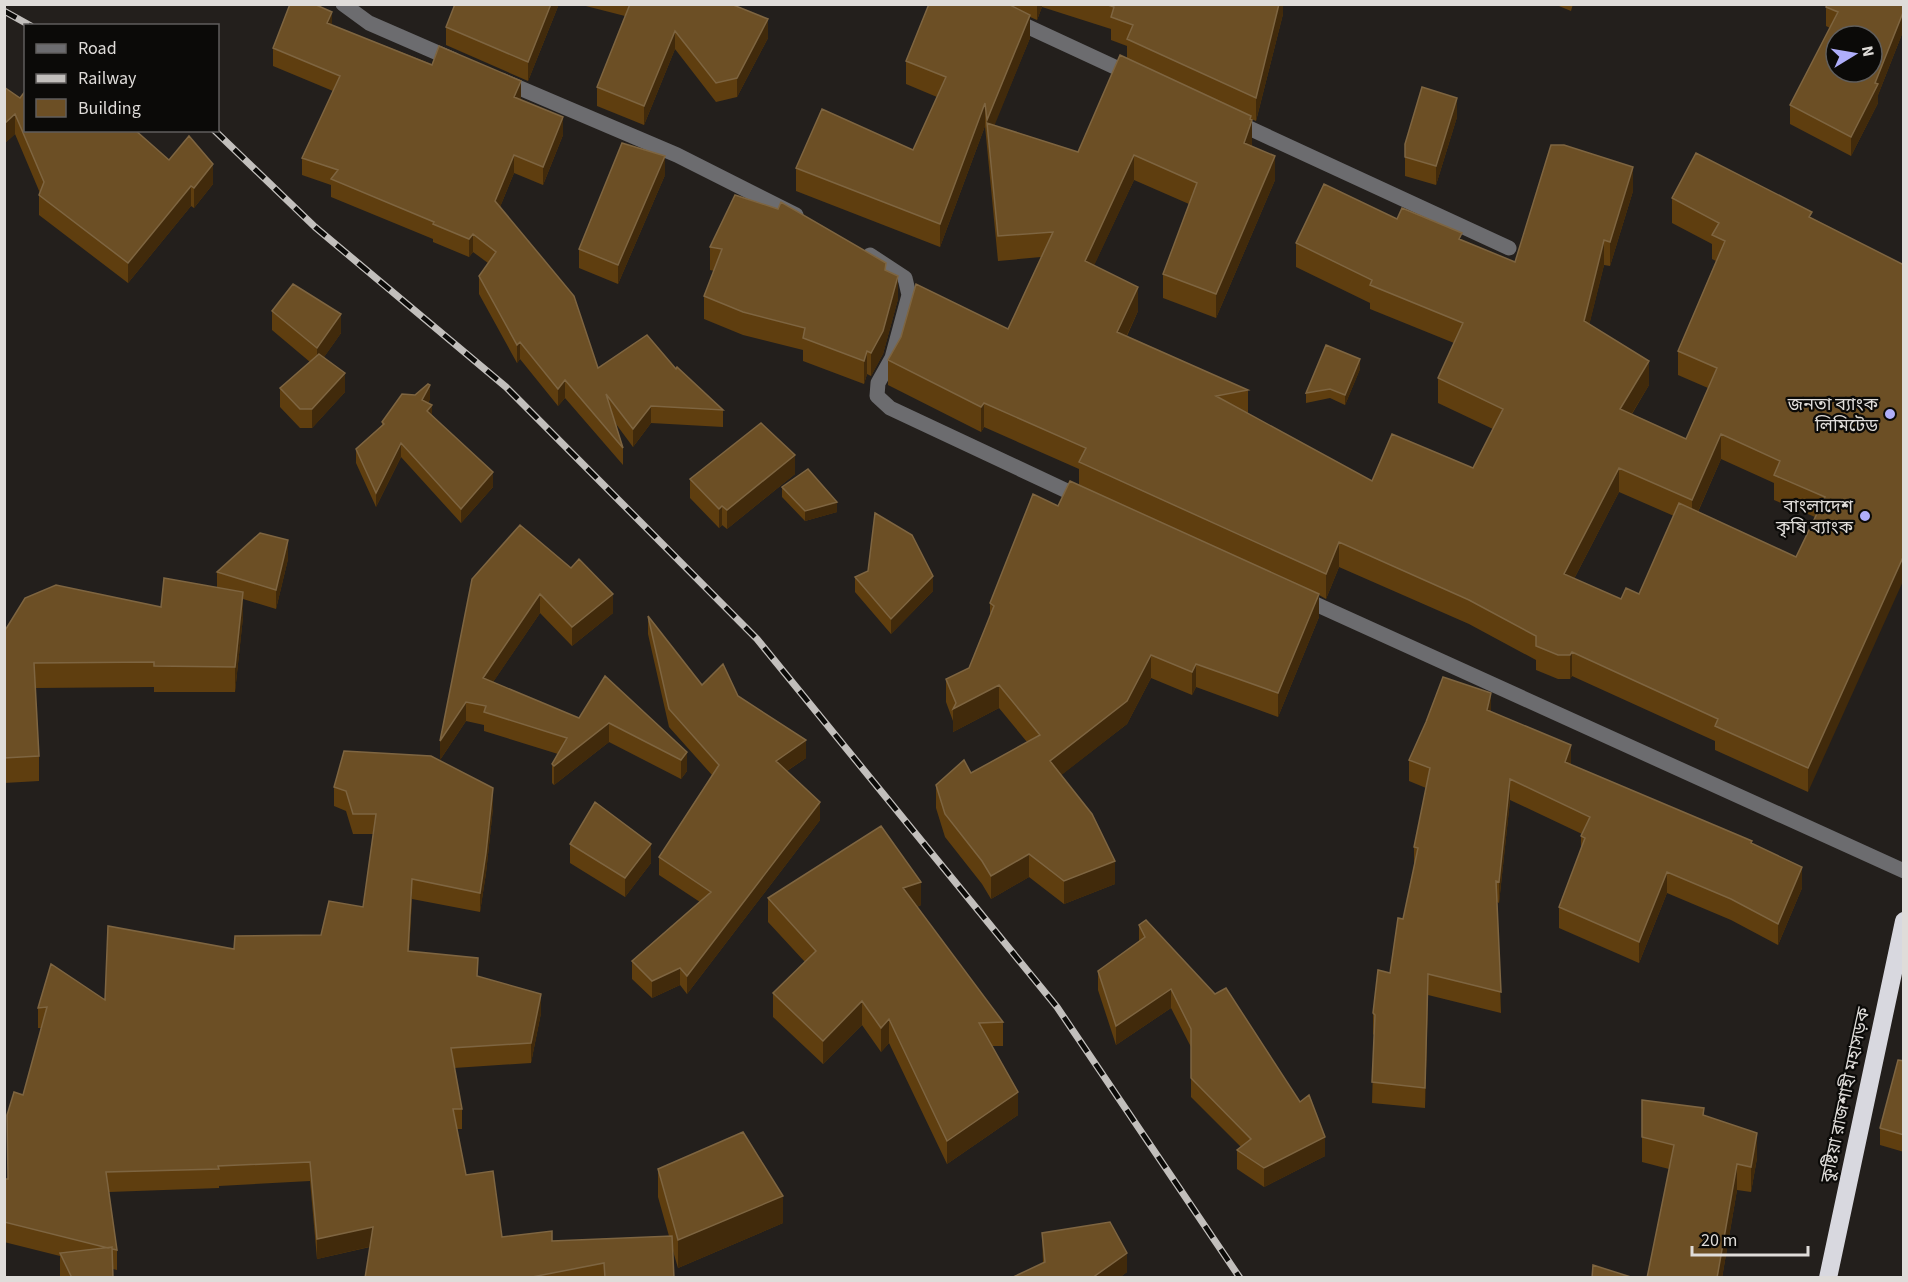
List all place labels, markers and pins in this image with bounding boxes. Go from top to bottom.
place label: জনতা ব্যাংক লিমিটেড [1787,392,1878,438]
marker: জনতা ব্যাংক লিমিটেড [1883,407,1897,421]
place label: বাংলাদেশ কৃষি ব্যাংক [1775,494,1854,540]
marker: বাংলাদেশ কৃষি ব্যাংক [1858,509,1872,523]

